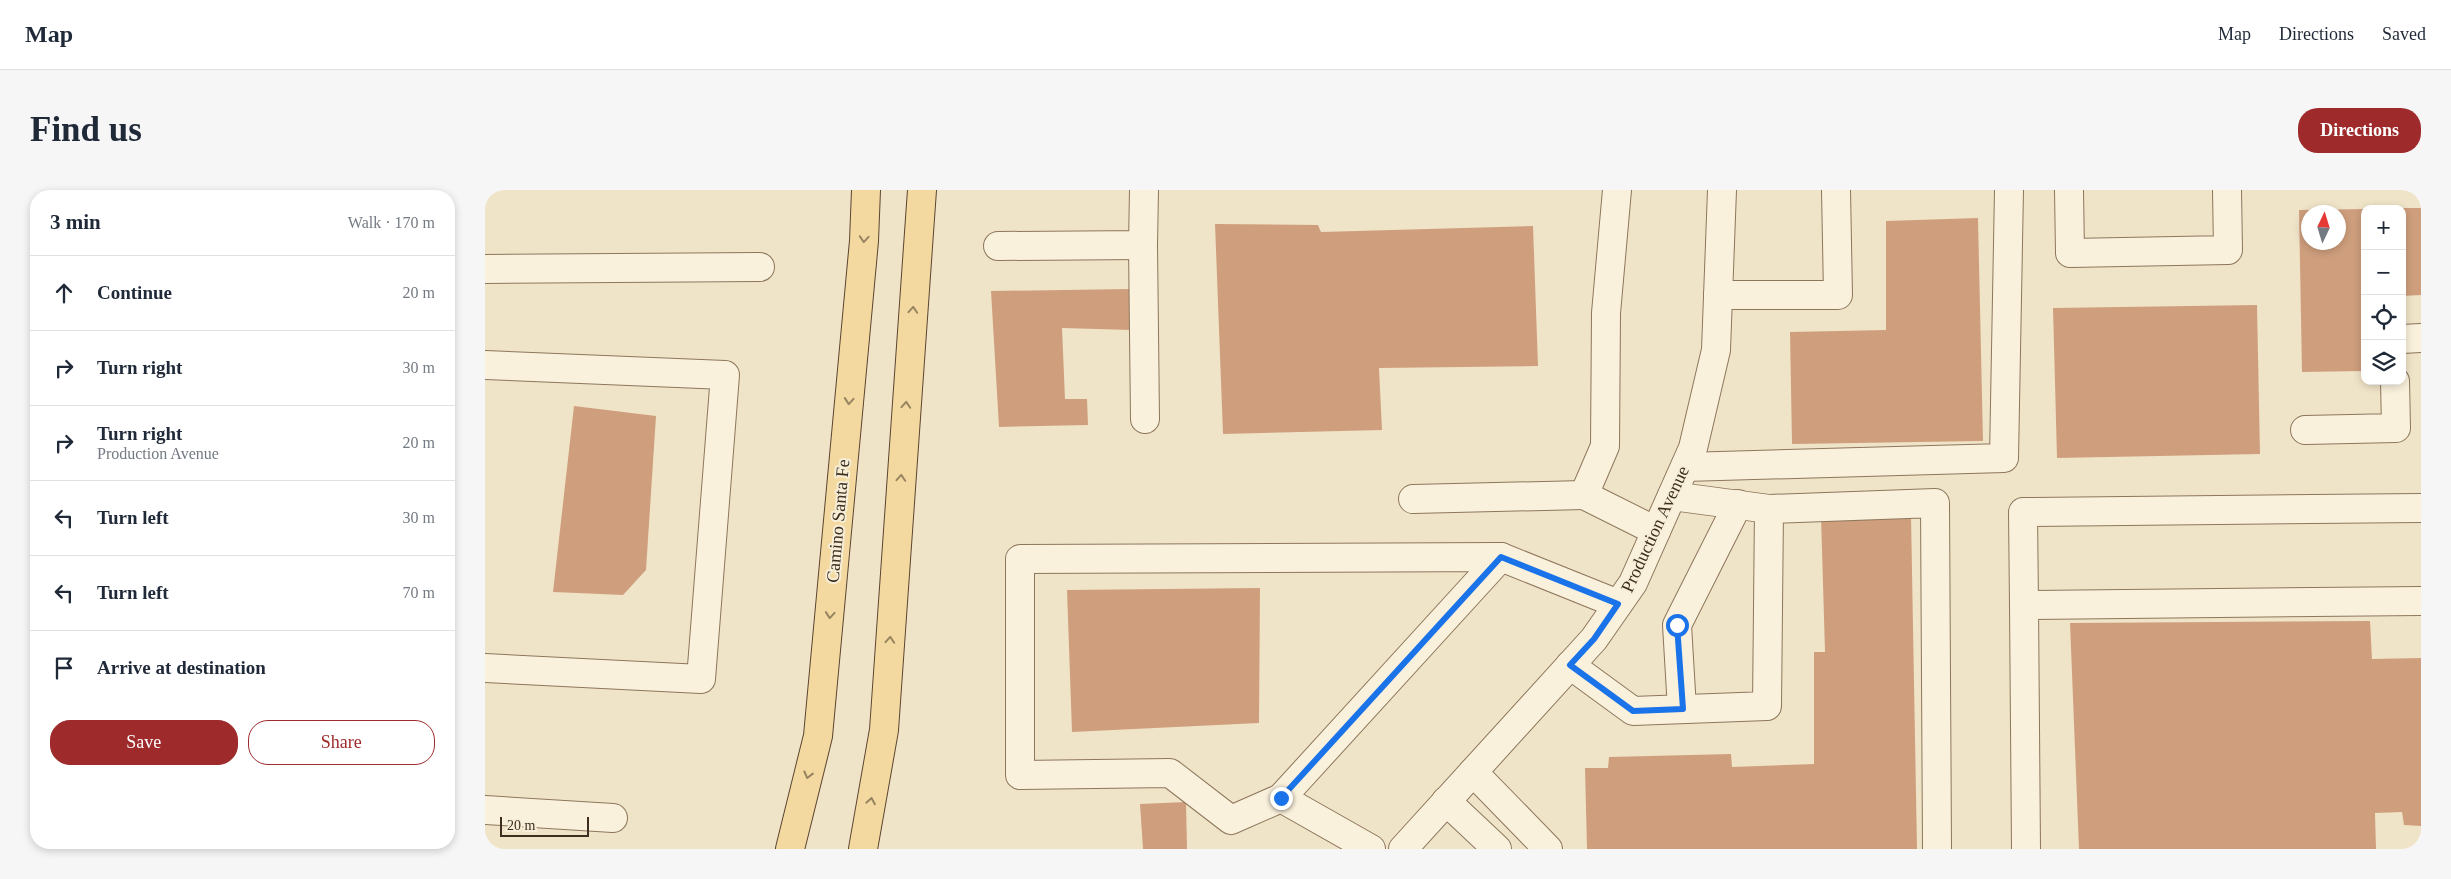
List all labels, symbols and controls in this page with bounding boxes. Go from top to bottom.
text: Map [25,21,73,47]
text: Map [2218,24,2251,44]
text: Directions [2279,24,2354,44]
text: Saved [2382,24,2426,44]
button: Directions [2298,108,2421,153]
text: Find us [30,110,142,149]
north arrow [2301,205,2346,250]
map controls [2361,205,2406,385]
button: + [2361,205,2406,250]
text: 3 min [50,210,101,234]
text: Walk · 170 m [348,214,435,231]
one-way arrow [858,235,869,243]
button: − [2361,250,2406,295]
icon: ahead [50,279,78,307]
text: Continue [97,282,172,303]
text: 20 m [403,284,435,301]
button: locate [2361,295,2406,340]
one-way arrow [907,306,918,314]
button: layers [2361,340,2406,385]
icon: right [50,354,78,382]
text: Turn right [97,357,182,378]
text: 30 m [403,359,435,376]
one-way arrow [844,397,855,405]
one-way arrow [900,400,911,408]
text: Turn right [97,423,182,444]
icon: right [50,429,78,457]
text: 20 m [403,434,435,451]
text: Production Avenue [97,445,219,462]
street label: Camino Santa Fe [823,458,853,584]
street label: Production Avenue [1617,463,1693,595]
one-way arrow [895,473,906,481]
icon: left [50,504,78,532]
text: Turn left [97,507,169,528]
text: 30 m [403,509,435,526]
icon: left [50,579,78,607]
text: Turn left [97,582,169,603]
text: 70 m [403,584,435,601]
one-way arrow [824,611,835,619]
route start [1666,614,1689,637]
one-way arrow [884,635,895,643]
icon: arrive [50,654,78,682]
text: Arrive at destination [97,657,266,678]
button: Save [50,720,238,765]
button: Share [248,720,435,765]
one-way arrow [804,771,814,779]
route end [1270,787,1293,810]
one-way arrow [866,797,876,805]
scale bar [500,814,589,837]
text: 20 m [507,818,535,833]

